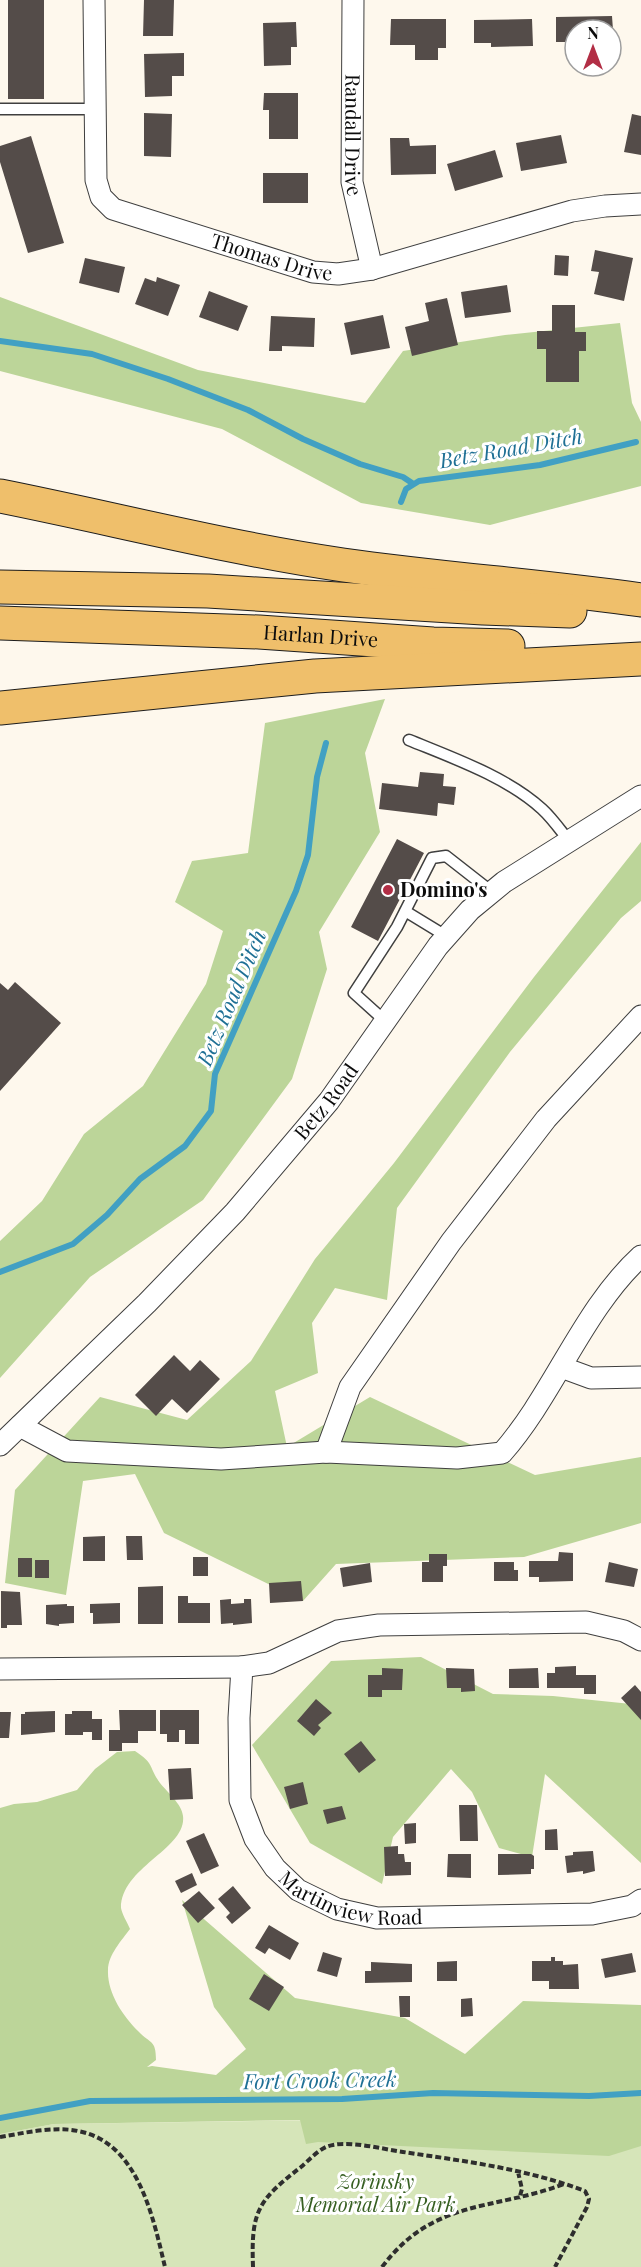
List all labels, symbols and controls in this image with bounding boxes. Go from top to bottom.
north arrow [563,18,623,78]
text: N [587,22,599,43]
street label: Randall Drive [340,74,370,198]
street label: Thomas Drive [208,226,334,286]
water label: Betz Road Ditch [436,421,584,474]
street label: Harlan Drive [262,617,379,652]
place label: Domino's [400,875,488,902]
marker: Domino's [381,883,395,897]
water label: Betz Road Ditch [189,925,271,1070]
street label: Betz Road [287,1057,363,1145]
street label: Martinview Road [274,1864,423,1930]
water label: Fort Crook Creek [242,2064,397,2094]
park label: Zorinsky Memorial Air Park [295,2167,456,2217]

